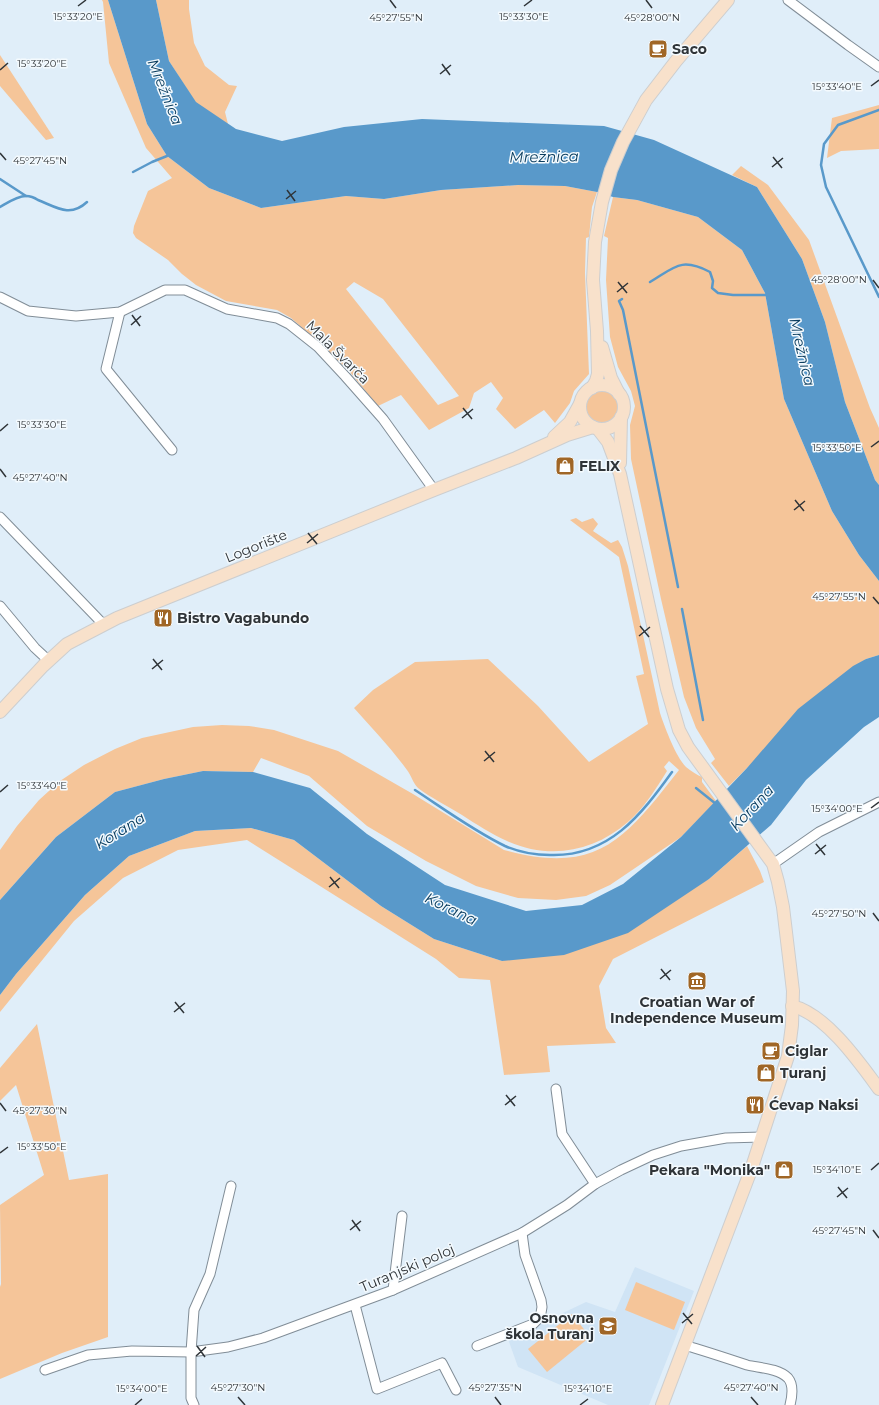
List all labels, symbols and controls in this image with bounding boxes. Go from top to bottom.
text: 15°33'20"E [53,10,103,23]
text: 15°33'30"E [499,10,549,23]
text: 45°27'55"N [369,11,423,24]
text: 45°28'00"N [624,11,680,24]
cafe icon: Saco [647,38,669,60]
place label: Saco [672,40,707,58]
water label: Mrežnica [144,56,187,128]
text: 15°33'20"E [17,57,67,70]
text: 15°33'40"E [812,80,862,93]
water label: Mrežnica [509,146,579,167]
text: 45°27'45"N [13,154,67,167]
text: 45°28'00"N [811,273,867,286]
street label: Mala Švarča [302,316,374,388]
water label: Mrežnica [785,316,820,388]
text: 15°33'30"E [17,418,67,431]
text: 15°33'50"E [812,441,862,454]
shop icon: FELIX [554,455,576,477]
place label: FELIX [579,457,620,475]
text: 45°27'40"N [12,471,68,484]
street label: Logorište [222,525,290,567]
text: 45°27'55"N [812,590,866,603]
restaurant icon: Bistro Vagabundo [152,607,174,629]
place label: Bistro Vagabundo [177,609,309,627]
text: 15°33'40"E [17,779,67,792]
water label: Korana [726,781,778,835]
text: 15°34'00"E [811,802,863,815]
water label: Korana [91,808,149,853]
water label: Korana [422,888,481,929]
text: 45°27'50"N [812,907,866,920]
museum icon: Croatian War of Independence Museum [686,970,708,992]
place label: Croatian War of Independence Museum [610,993,784,1027]
cafe icon: Ciglar [760,1040,782,1062]
place label: Ciglar [785,1042,828,1060]
shop icon: Turanj [755,1062,777,1084]
place label: Turanj [780,1064,826,1082]
restaurant icon: Ćevap Naksi [744,1094,766,1116]
place label: Ćevap Naksi [769,1096,858,1114]
text: 45°27'30"N [13,1104,67,1117]
text: 15°33'50"E [17,1140,67,1153]
shop icon: Pekara "Monika" [773,1159,795,1181]
place label: Pekara "Monika" [649,1161,770,1179]
text: 15°34'10"E [813,1163,862,1176]
text: 45°27'45"N [812,1224,866,1237]
street label: Turanjski poloj [357,1240,457,1296]
place label: Osnovna škola Turanj [506,1309,594,1343]
school or university icon: Osnovna škola Turanj [597,1315,619,1337]
text: 45°27'30"N [211,1381,265,1394]
text: 45°27'35"N [468,1381,522,1394]
text: 45°27'40"N [723,1381,779,1394]
text: 15°34'00"E [116,1382,168,1395]
text: 15°34'10"E [564,1382,613,1395]

